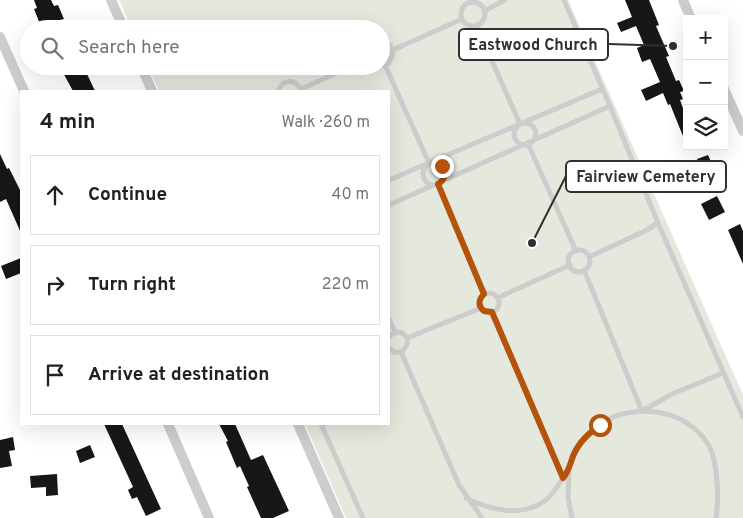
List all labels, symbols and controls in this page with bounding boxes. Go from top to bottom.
map controls [683,15,728,150]
button: + [683,15,728,60]
search box [20,20,390,75]
callout: Eastwood Church [459,29,608,60]
icon: search [38,34,66,62]
text: Search here [78,36,180,60]
text: Eastwood Church [468,36,598,56]
button: − [683,60,728,105]
button: layers [683,105,728,150]
text: 4 min [40,109,96,136]
text: Walk · 260 m [281,113,370,133]
route end [431,155,454,178]
callout: Fairview Cemetery [566,161,726,192]
text: Fairview Cemetery [576,168,716,188]
icon: ahead [41,181,69,209]
text: Continue [88,183,167,207]
text: 40 m [331,185,369,205]
icon: right [41,271,69,299]
text: Turn right [88,273,176,297]
text: 220 m [322,275,369,295]
icon: arrive [41,361,69,389]
text: Arrive at destination [88,363,269,387]
route start [589,414,612,437]

